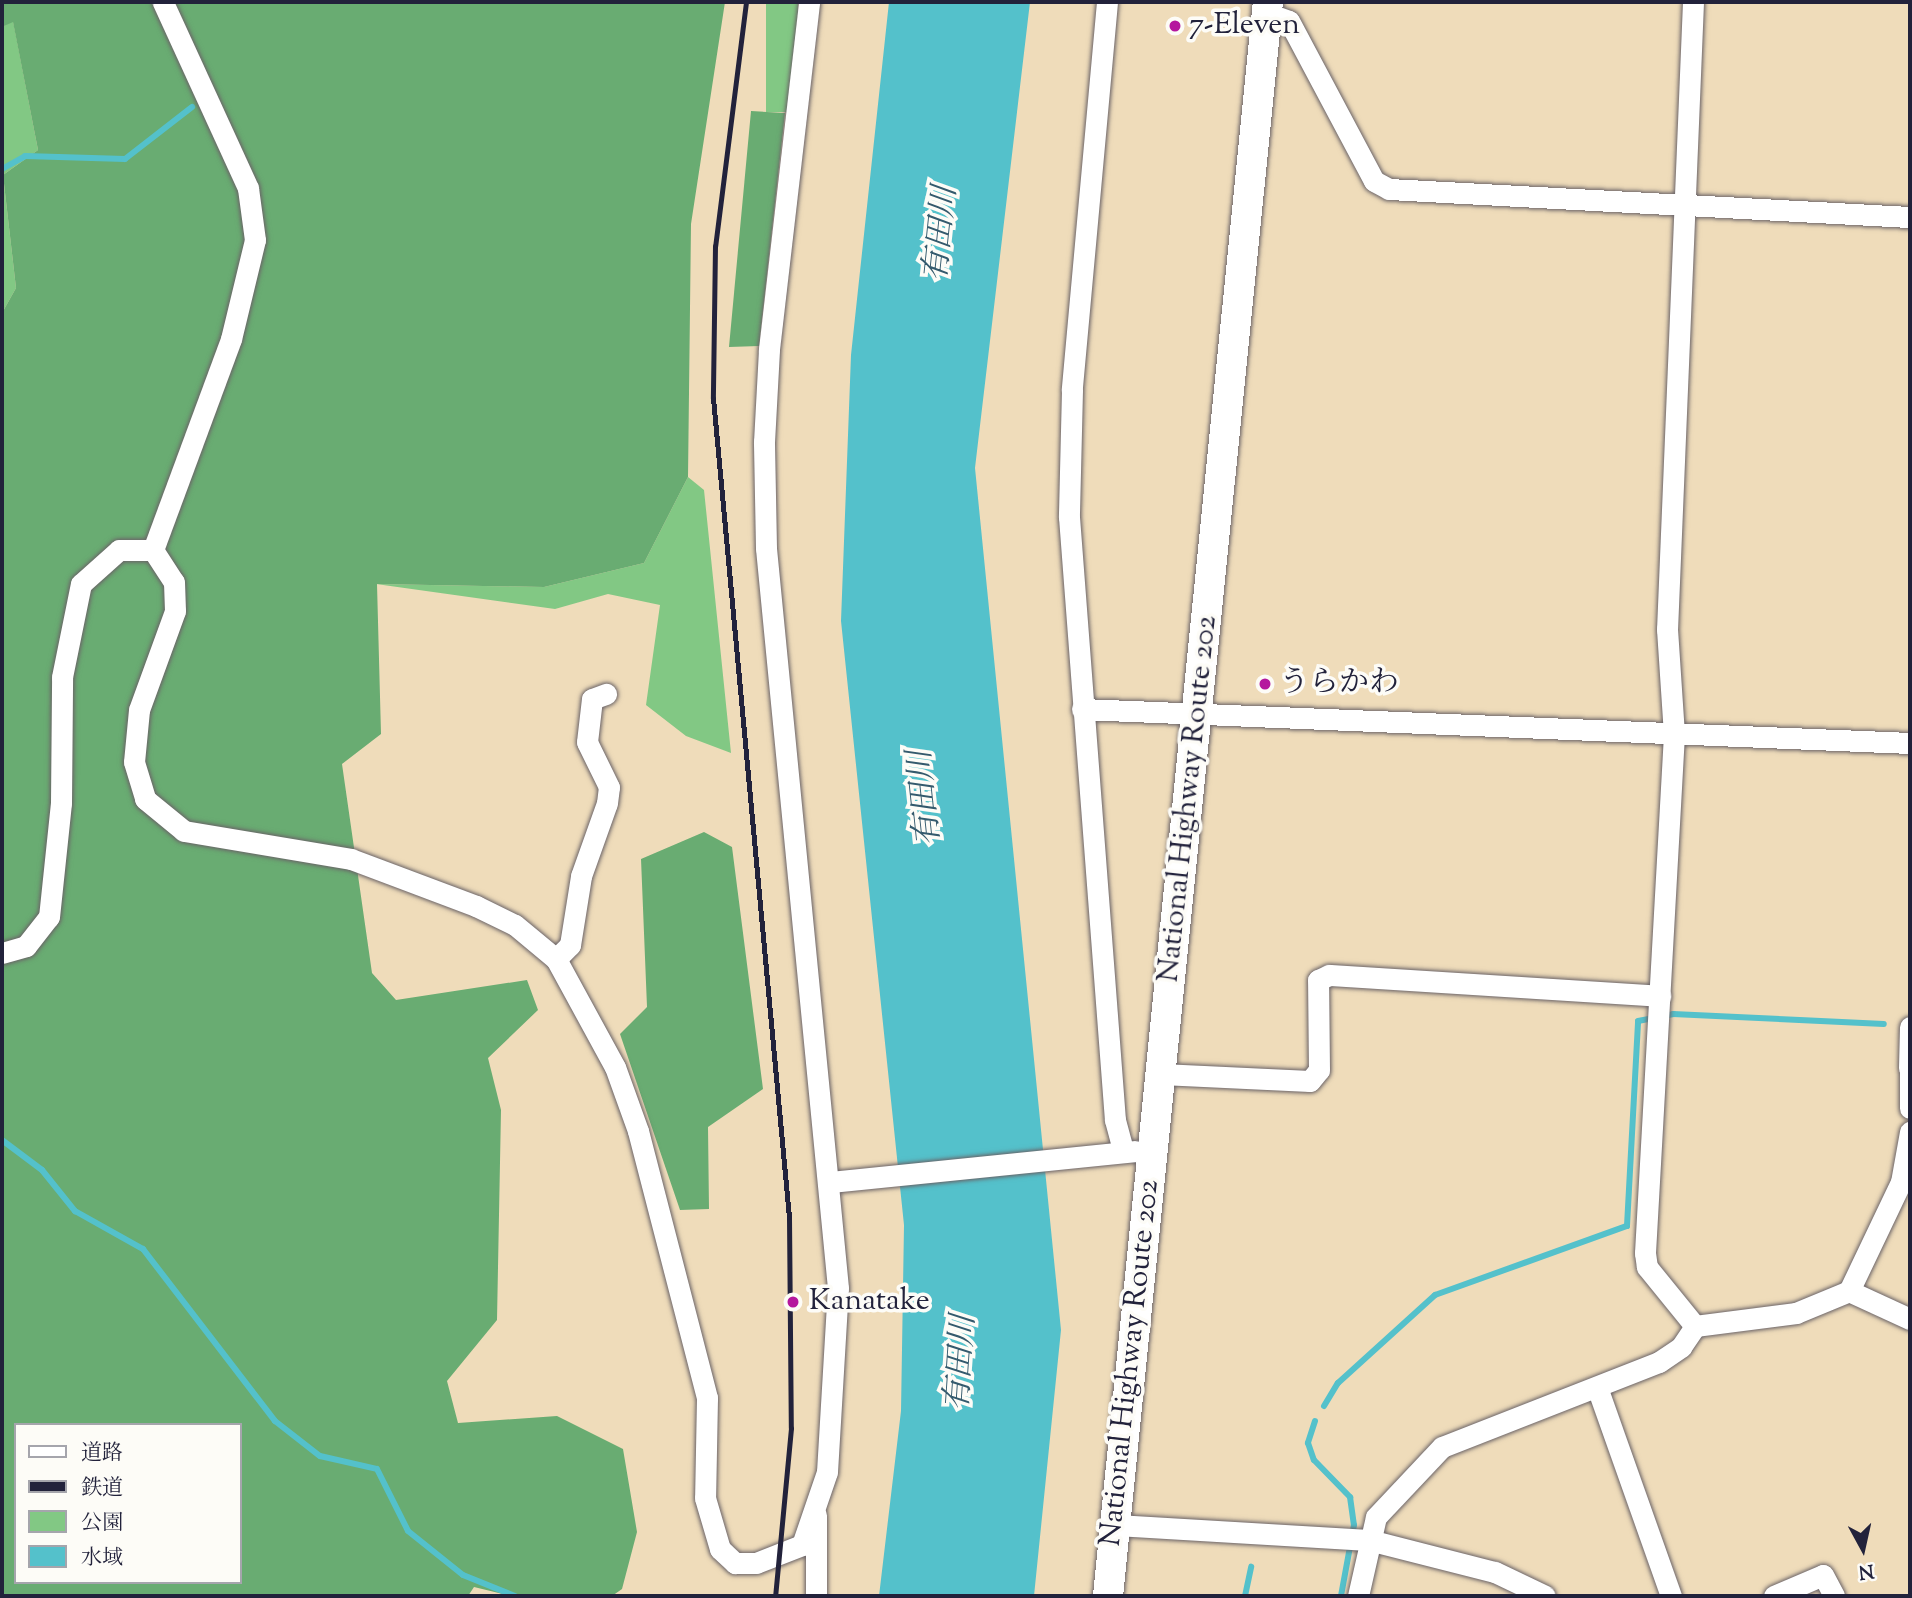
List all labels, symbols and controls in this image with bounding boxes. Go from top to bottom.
place label: 7-Eleven [1189,8,1300,44]
marker: 7-Eleven [1167,18,1183,34]
water label: 有田川 [918,184,966,284]
street label: National Highway Route 202 [1152,614,1226,984]
place label: うらかわ [1279,666,1399,702]
marker: うらかわ [1257,676,1273,692]
water label: 有田川 [902,748,950,848]
street label: National Highway Route 202 [1094,1178,1168,1548]
place label: Kanatake [809,1284,930,1320]
marker: Kanatake [783,1292,803,1312]
water label: 有田川 [939,1314,985,1412]
legend [14,1423,242,1584]
text: 道路 [81,1439,123,1469]
text: 鉄道 [81,1474,123,1504]
text: 公園 [81,1509,123,1539]
north arrow [1828,1514,1898,1584]
text: 水域 [81,1544,123,1574]
text: N [1857,1556,1875,1585]

